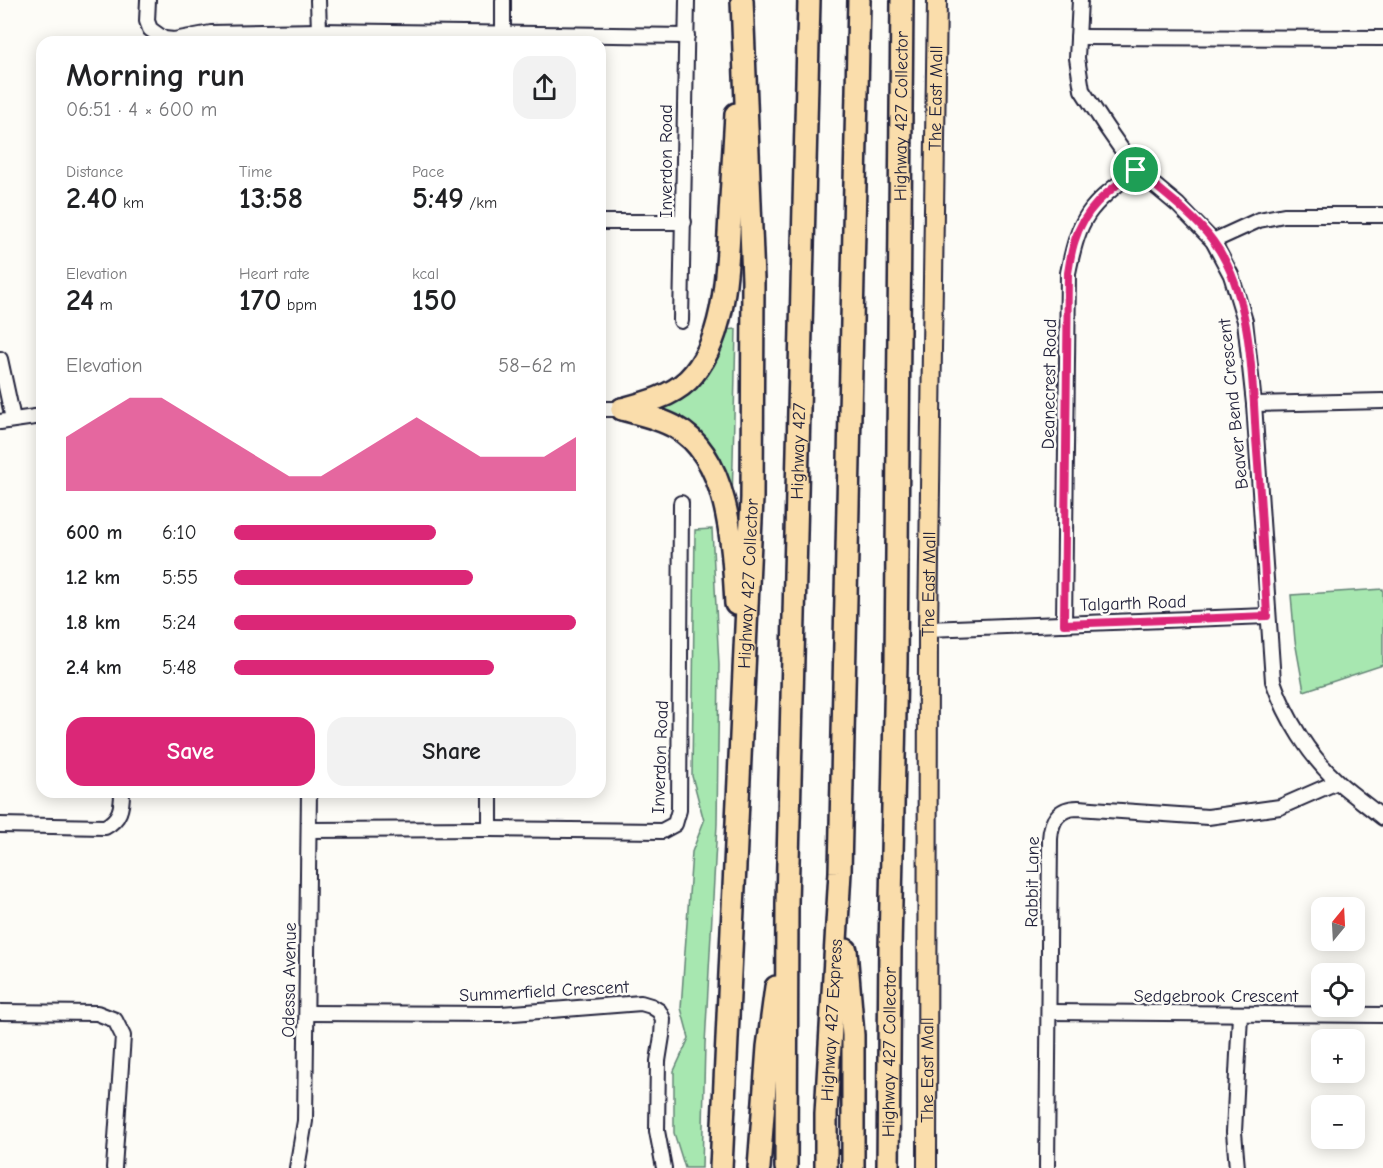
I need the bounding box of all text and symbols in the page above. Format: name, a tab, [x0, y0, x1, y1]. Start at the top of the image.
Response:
street label: Highway 427 Collector	[890, 30, 913, 201]
street label: The East Mall	[925, 45, 947, 151]
text: Morning run	[66, 56, 245, 94]
button: share	[513, 56, 576, 119]
text: 06:51 · 4 × 600 m	[66, 98, 217, 121]
street label: Inverdon Road	[656, 104, 677, 218]
pin	[1110, 144, 1161, 195]
icon: arrive	[1119, 153, 1152, 186]
text: Distance	[66, 163, 123, 181]
text: Time	[239, 163, 272, 181]
text: Pace	[412, 163, 444, 181]
text: 2.40	[66, 181, 118, 216]
text: 13:58	[239, 181, 303, 216]
text: 5:49	[412, 181, 464, 216]
text: km	[118, 194, 144, 212]
text: /km	[464, 194, 497, 212]
text: Elevation	[66, 265, 127, 283]
text: Heart rate	[239, 265, 310, 283]
text: kcal	[412, 265, 439, 283]
text: 24	[66, 283, 94, 318]
text: 170	[239, 283, 281, 318]
text: 150	[412, 283, 457, 318]
text: m	[94, 296, 113, 314]
text: bpm	[281, 296, 317, 314]
street label: Beaver Bend Crescent	[1214, 317, 1253, 490]
street label: Deanecrest Road	[1038, 319, 1061, 449]
text: Elevation	[66, 354, 143, 377]
text: 58–62 m	[498, 354, 576, 377]
street label: Highway 427	[787, 402, 810, 500]
street label: Highway 427 Collector	[734, 497, 763, 669]
text: 600 m	[66, 521, 122, 544]
text: 6:10	[162, 521, 197, 544]
street label: The East Mall	[918, 531, 940, 637]
text: 1.2 km	[66, 566, 120, 589]
text: 5:55	[162, 566, 198, 589]
street label: Talgarth Road	[1079, 591, 1187, 616]
text: 1.8 km	[66, 611, 121, 634]
text: 5:24	[162, 611, 197, 634]
text: 2.4 km	[66, 656, 122, 679]
text: 5:48	[162, 656, 196, 679]
street label: Inverdon Road	[648, 700, 673, 814]
button: Save	[66, 717, 315, 786]
button: Share	[327, 717, 576, 786]
street label: Rabbit Lane	[1021, 836, 1044, 928]
north arrow	[1311, 897, 1365, 951]
map controls	[1311, 897, 1365, 1149]
street label: Odessa Avenue	[278, 922, 301, 1038]
street label: Highway 427 Express	[817, 938, 847, 1102]
button: locate	[1311, 963, 1365, 1017]
street label: Highway 427 Collector	[878, 966, 901, 1137]
street label: Summerfield Crescent	[459, 977, 630, 1006]
street label: Sedgebrook Crescent	[1134, 986, 1299, 1007]
street label: The East Mall	[917, 1017, 938, 1123]
button: +	[1311, 1029, 1365, 1083]
button: −	[1311, 1095, 1365, 1149]

